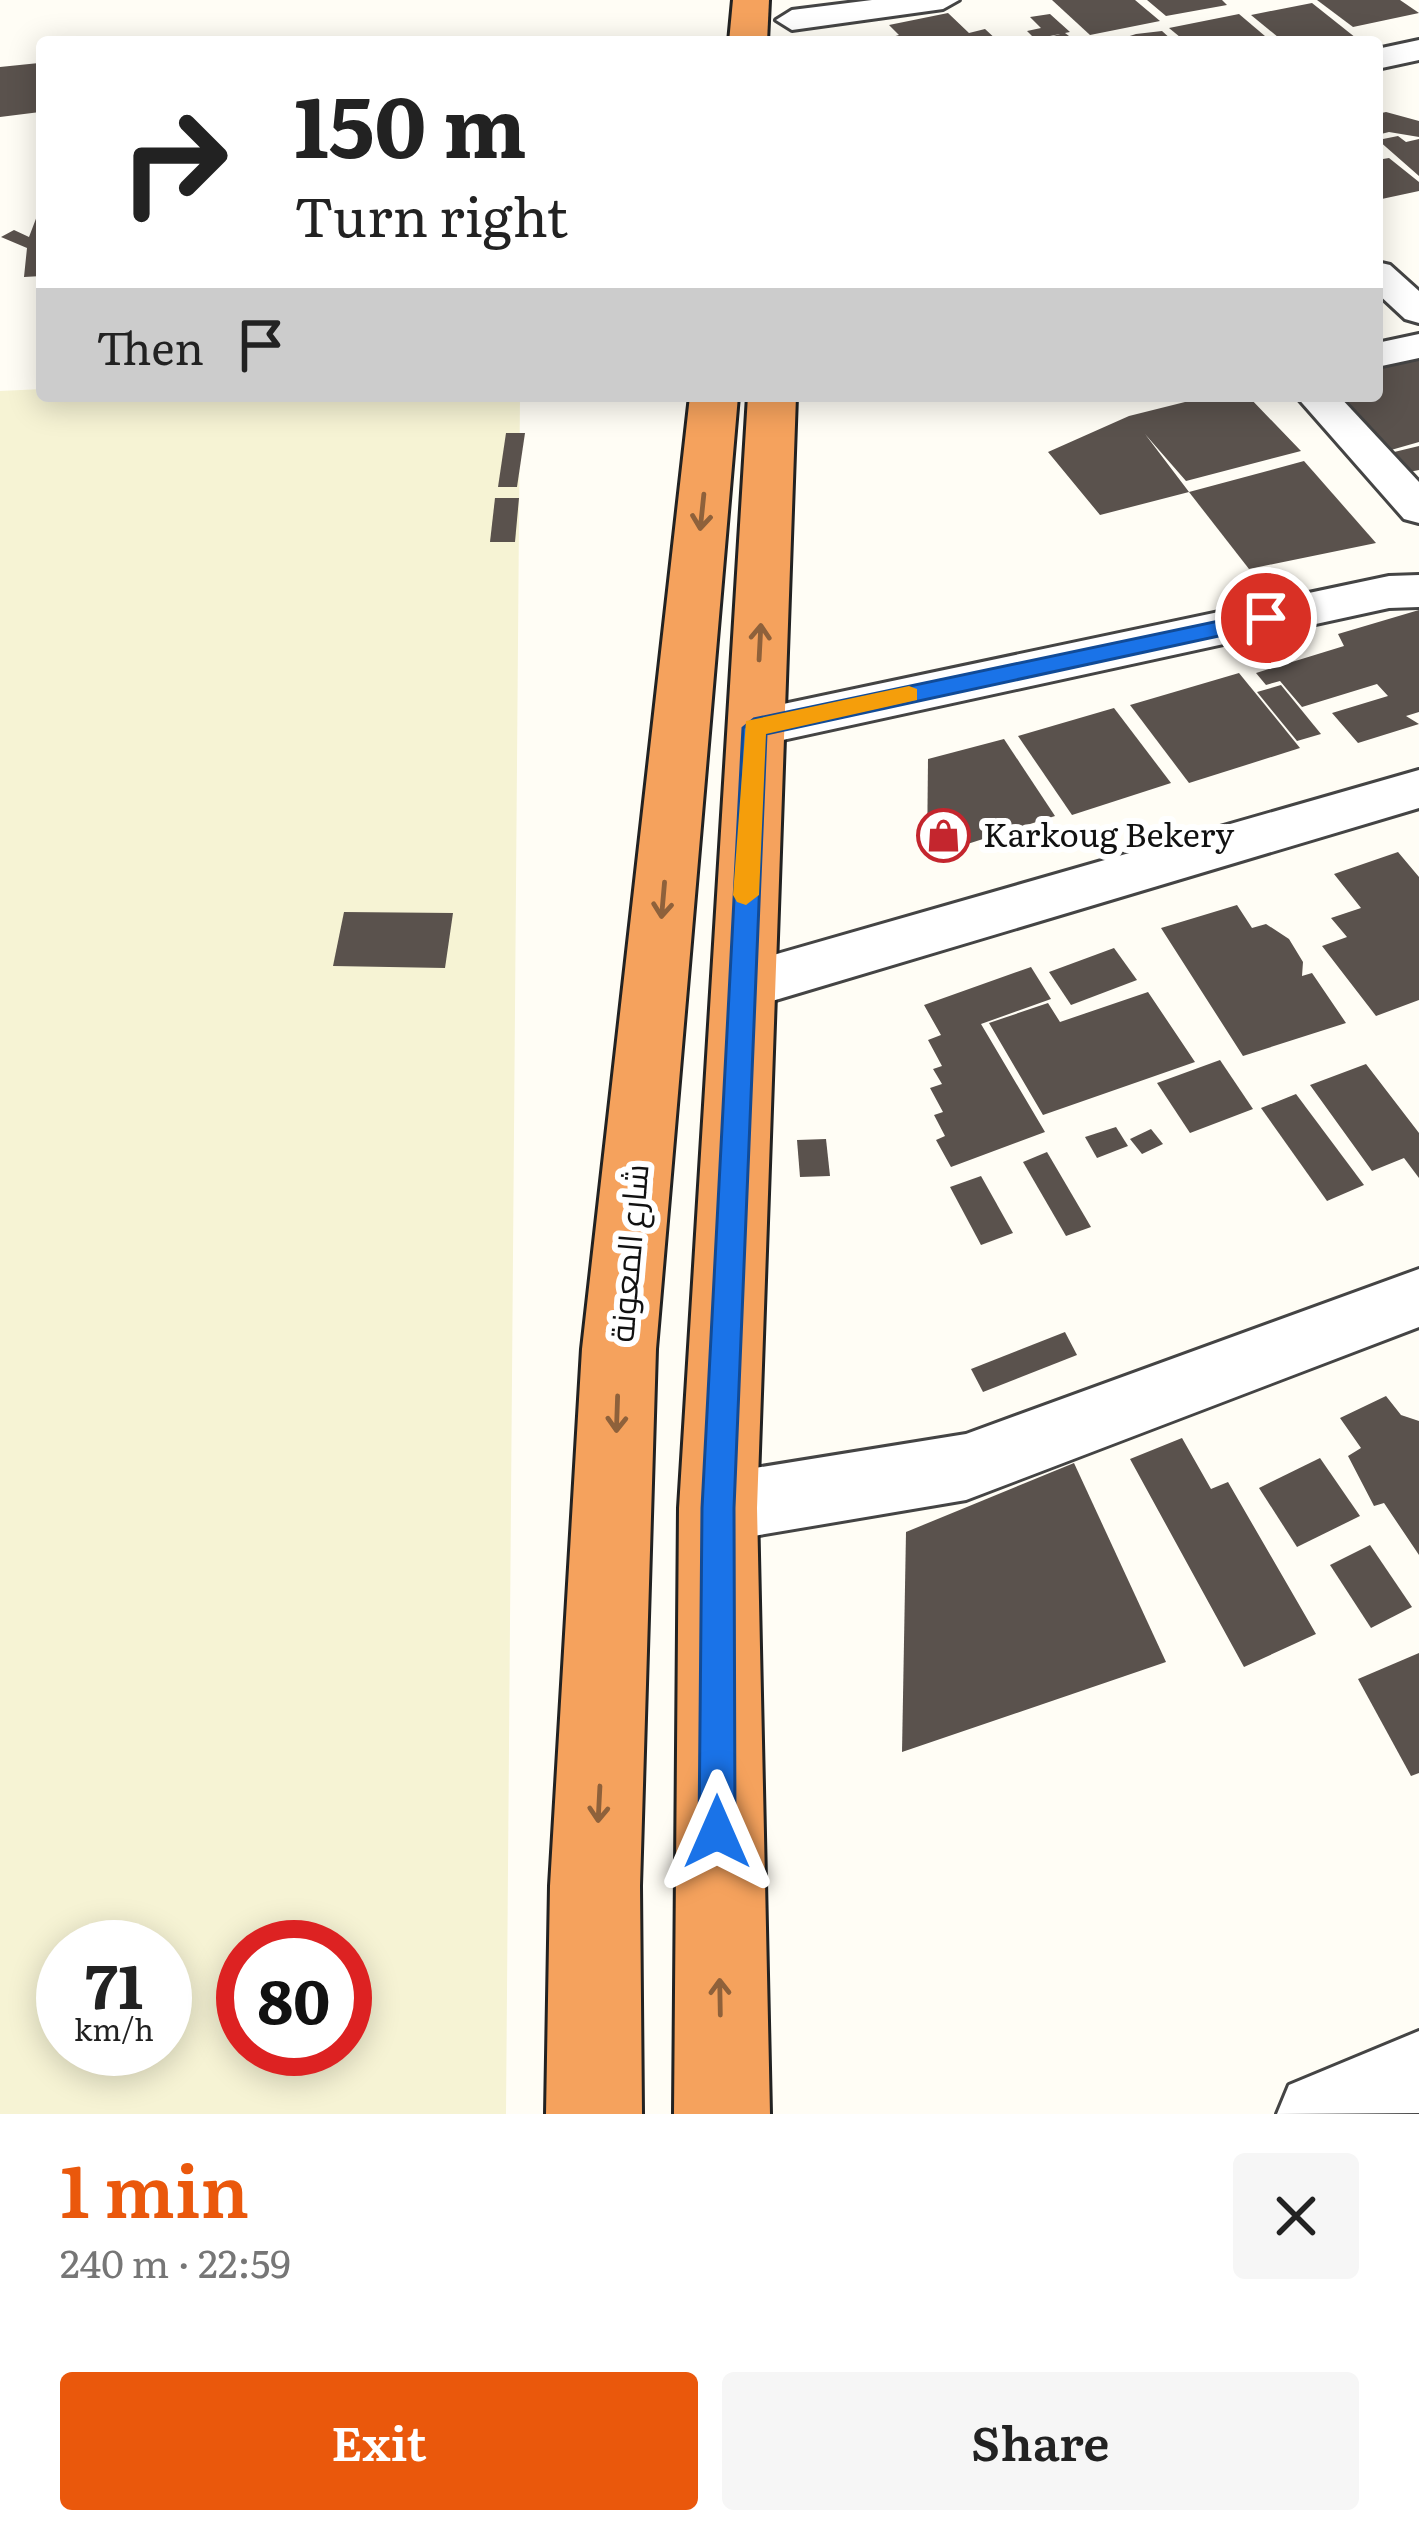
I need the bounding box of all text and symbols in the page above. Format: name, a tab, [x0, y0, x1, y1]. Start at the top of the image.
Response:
text: 150 m	[294, 59, 527, 184]
icon: right	[96, 84, 252, 240]
text: Turn right	[294, 173, 568, 254]
text: Then	[96, 312, 204, 379]
icon: arrive	[228, 312, 294, 378]
one-way arrow	[690, 492, 713, 531]
pin	[1215, 567, 1317, 669]
icon: arrive	[1233, 585, 1299, 651]
one-way arrow	[749, 623, 772, 662]
shop icon: Karkoug Bekery	[916, 807, 972, 863]
place label: Karkoug Bekery	[983, 808, 1234, 857]
one-way arrow	[651, 880, 674, 919]
street label: شارع المعونة	[594, 1162, 660, 1344]
one-way arrow	[605, 1394, 628, 1433]
position arrow	[654, 1769, 780, 1895]
one-way arrow	[587, 1784, 610, 1823]
speed limit sign: 80	[216, 1920, 372, 2076]
text: 71	[85, 1938, 143, 2027]
one-way arrow	[708, 1978, 731, 2017]
text: km/h	[74, 2006, 154, 2050]
text: 1 min	[60, 2133, 249, 2240]
button: close	[1233, 2153, 1359, 2279]
text: 240 m · 22:59	[60, 2232, 291, 2290]
button: Exit	[60, 2372, 698, 2510]
button: Share	[722, 2372, 1359, 2510]

